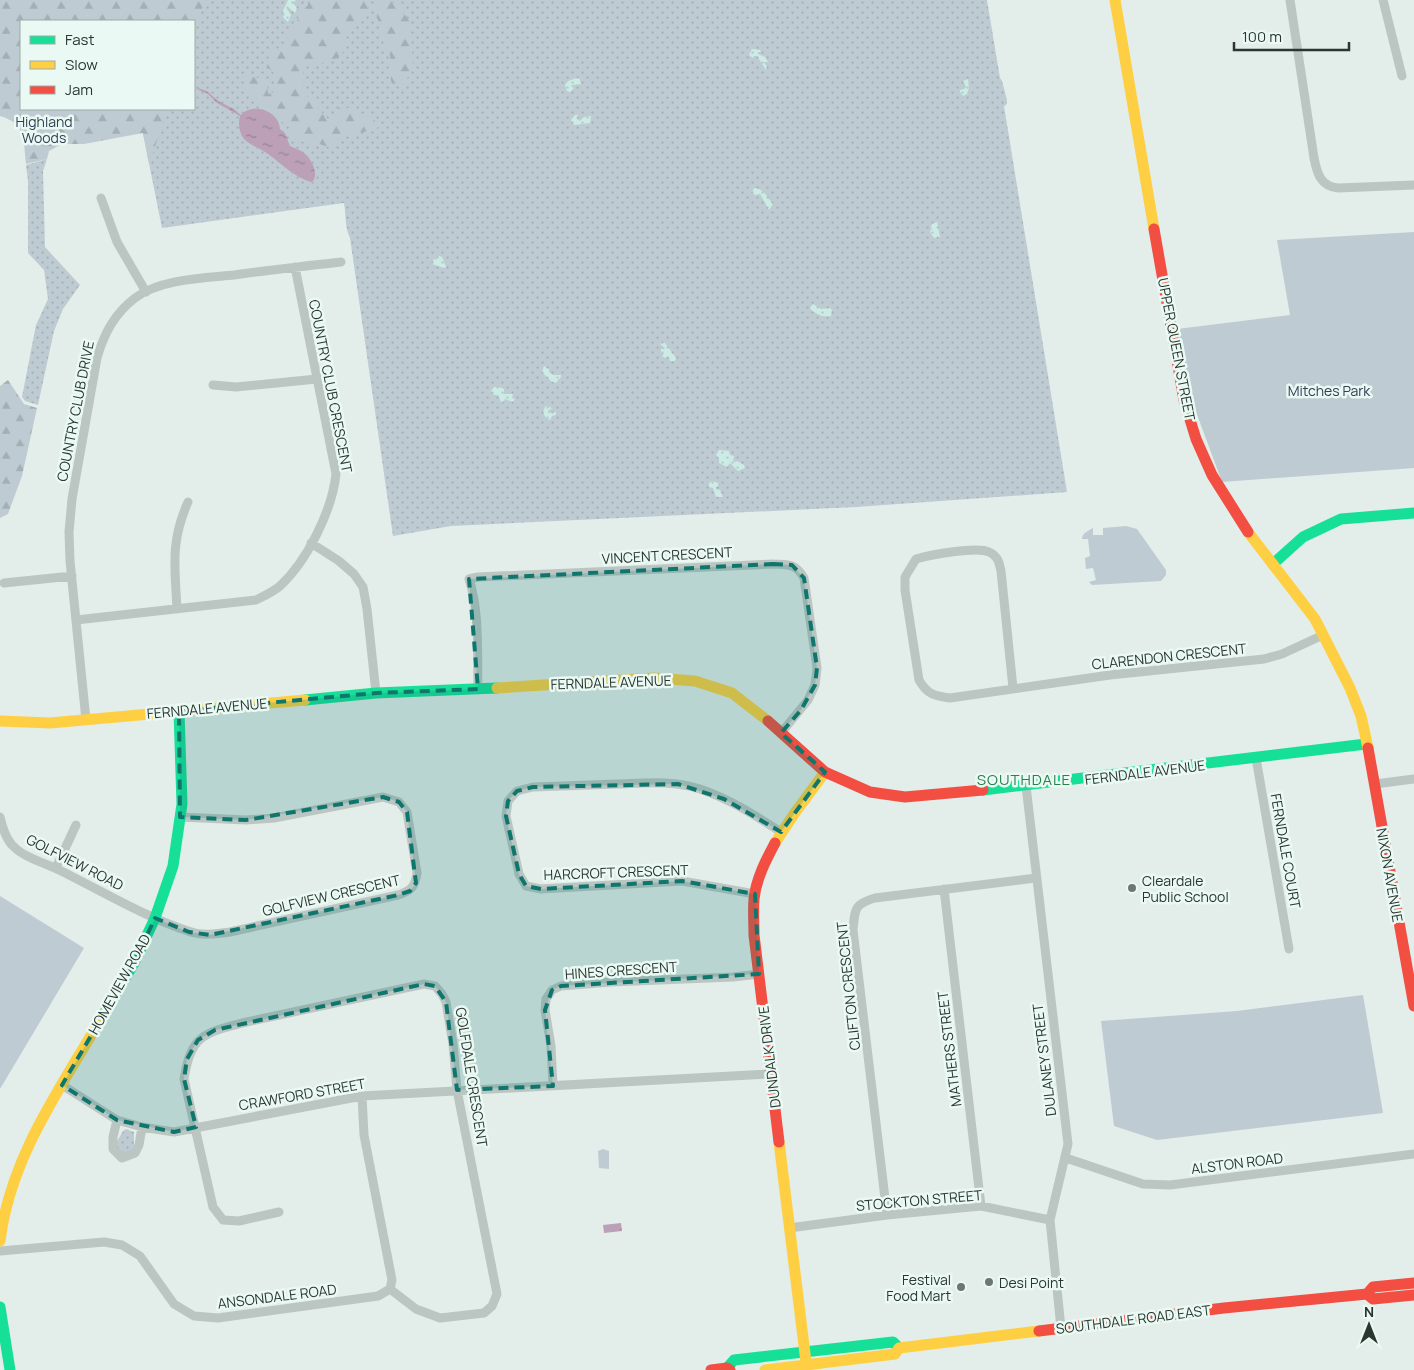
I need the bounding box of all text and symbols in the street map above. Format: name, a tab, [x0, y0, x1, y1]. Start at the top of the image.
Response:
legend	[20, 20, 195, 110]
scale bar	[1234, 20, 1349, 52]
text: 100 m	[1242, 26, 1282, 47]
text: Fast	[65, 29, 94, 50]
text: Slow	[65, 54, 98, 75]
text: Jam	[65, 79, 93, 100]
park label: Highland Woods	[15, 112, 73, 147]
street label: UPPER QUEEN STREET	[1154, 276, 1200, 422]
street label: COUNTRY CLUB CRESCENT	[305, 298, 357, 475]
street label: COUNTRY CLUB DRIVE	[52, 339, 98, 483]
park label: Mitches Park	[1288, 381, 1371, 400]
street label: VINCENT CRESCENT	[601, 542, 733, 568]
street label: CLARENDON CRESCENT	[1091, 638, 1248, 674]
street label: FERNDALE AVENUE	[550, 670, 672, 694]
street label: FERNDALE AVENUE	[146, 693, 268, 723]
street label: FERNDALE AVENUE	[1084, 755, 1206, 789]
district label: SOUTHDALE	[977, 769, 1071, 790]
street label: FERNDALE COURT	[1267, 792, 1306, 911]
street label: NIXON AVENUE	[1372, 827, 1408, 924]
street label: GOLFVIEW ROAD	[23, 829, 127, 895]
street label: HARCROFT CRESCENT	[543, 860, 689, 884]
street label: GOLFVIEW CRESCENT	[260, 870, 402, 920]
place label: Cleardale Public School	[1142, 871, 1229, 906]
marker: Cleardale Public School	[1126, 882, 1138, 894]
street label: CLIFTON CRESCENT	[832, 920, 864, 1051]
street label: HOMEVIEW ROAD	[84, 930, 154, 1038]
street label: HINES CRESCENT	[564, 957, 678, 983]
street label: MATHERS STREET	[932, 990, 966, 1108]
street label: DULANEY STREET	[1028, 1002, 1060, 1117]
street label: DUNDALK DRIVE	[753, 1005, 785, 1109]
street label: GOLFDALE CRESCENT	[452, 1006, 493, 1149]
street label: CRAWFORD STREET	[237, 1073, 367, 1114]
street label: ALSTON ROAD	[1190, 1148, 1284, 1178]
street label: STOCKTON STREET	[855, 1185, 983, 1215]
place label: Festival Food Mart	[886, 1270, 951, 1305]
place label: Desi Point	[999, 1273, 1064, 1292]
marker: Desi Point	[983, 1276, 995, 1288]
street label: ANSONDALE ROAD	[216, 1279, 338, 1313]
marker: Festival Food Mart	[955, 1281, 967, 1293]
street label: SOUTHDALE ROAD EAST	[1055, 1300, 1212, 1338]
north arrow	[1344, 1300, 1394, 1350]
text: N	[1364, 1302, 1374, 1321]

